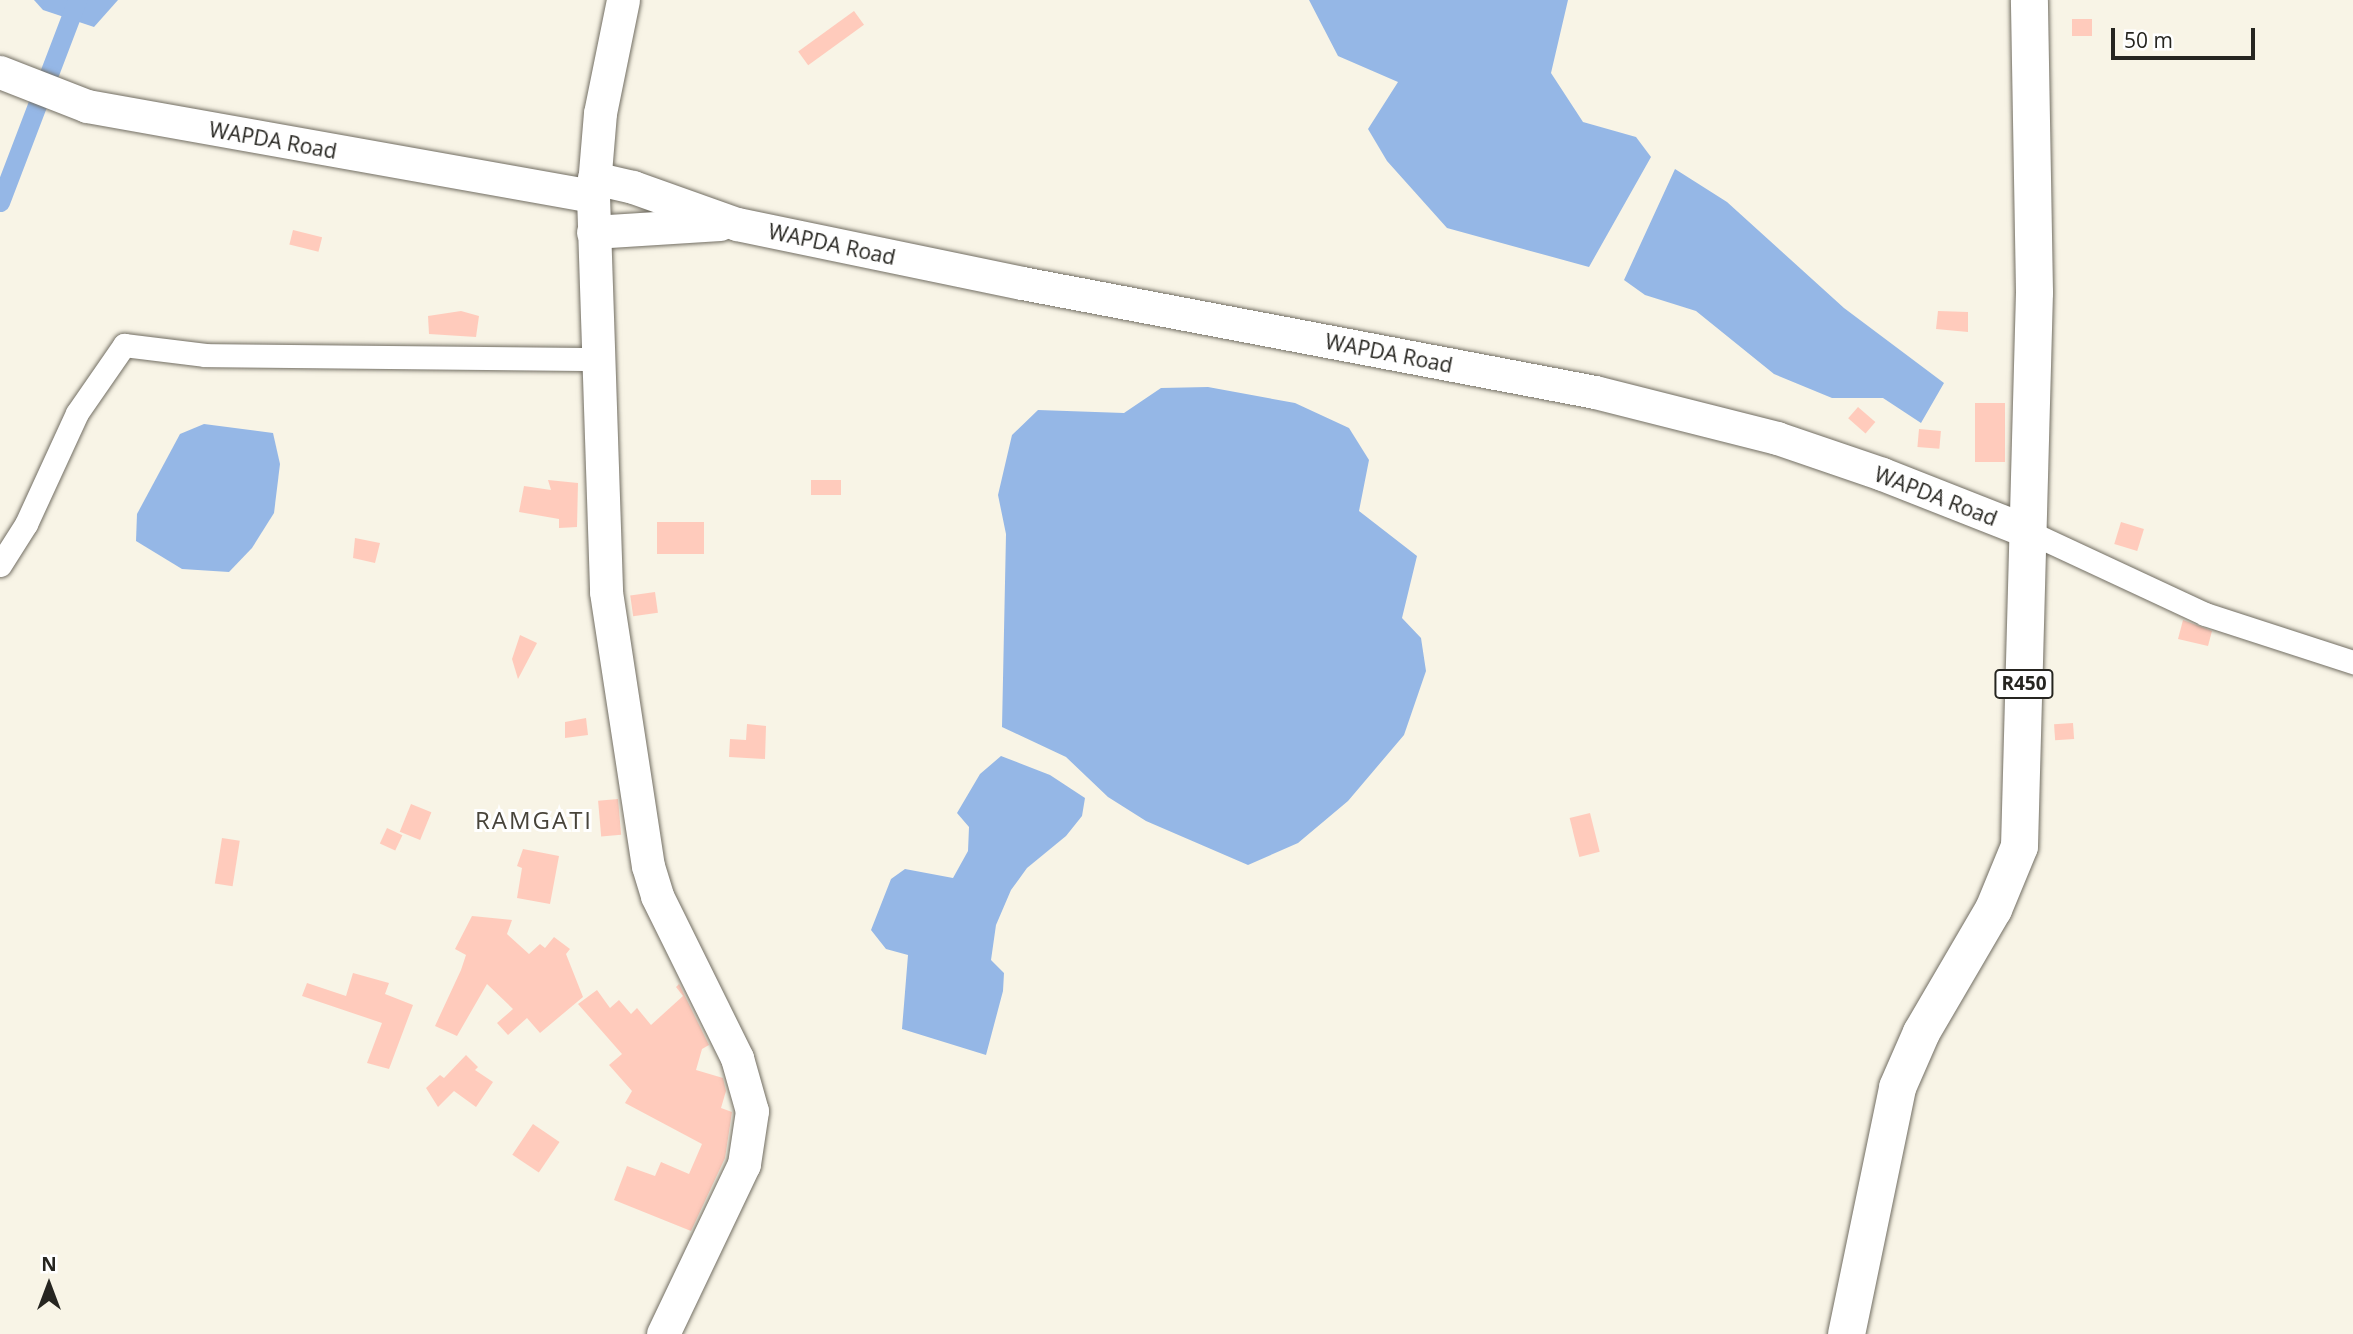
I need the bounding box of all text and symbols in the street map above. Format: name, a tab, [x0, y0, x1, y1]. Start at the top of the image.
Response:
scale bar	[2115, 14, 2258, 58]
text: 50 m	[2124, 26, 2173, 54]
street label: WAPDA Road	[207, 116, 339, 164]
street label: WAPDA Road	[766, 218, 898, 270]
street label: WAPDA Road	[1323, 328, 1455, 378]
street label: WAPDA Road	[1871, 461, 2001, 531]
road number: R450	[1994, 668, 2054, 699]
district label: RAMGATI	[476, 806, 592, 834]
north arrow	[14, 1250, 84, 1320]
text: N	[41, 1251, 57, 1277]

